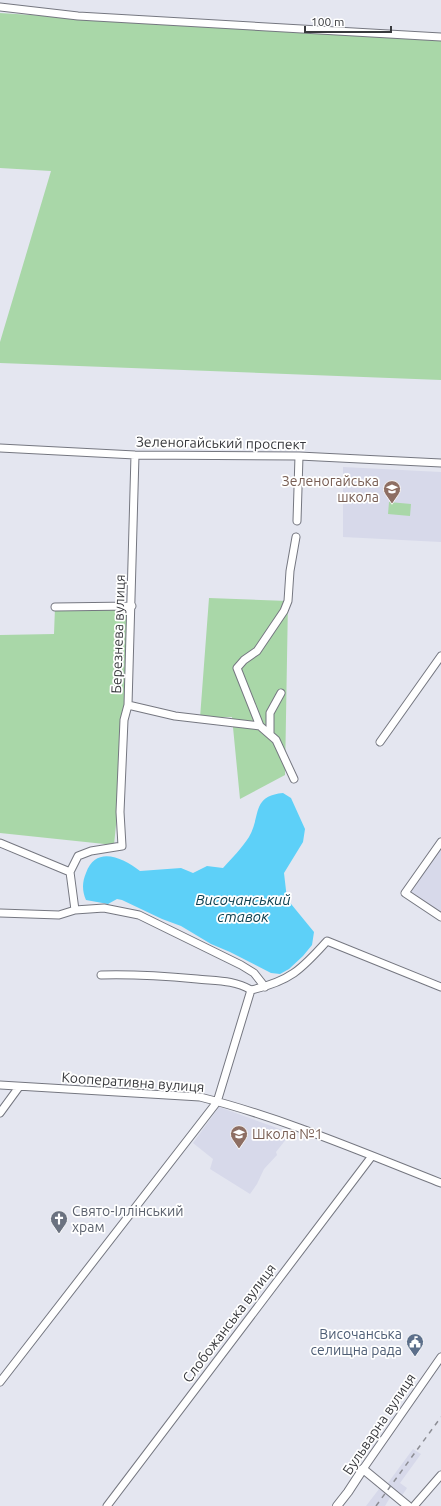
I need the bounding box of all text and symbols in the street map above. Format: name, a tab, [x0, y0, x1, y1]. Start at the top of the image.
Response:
scale bar	[305, 8, 391, 34]
text: 100 m	[311, 15, 344, 28]
street label: Зеленогайський проспект	[136, 434, 306, 452]
place label: Зеленогайська школа	[282, 473, 379, 505]
school or university icon: Зеленогайська школа	[382, 479, 402, 504]
street label: Березнева вулиця	[108, 574, 128, 694]
water label: Височанський ставок	[196, 891, 290, 925]
street label: Кооперативна вулиця	[61, 1069, 205, 1095]
school or university icon: Школа №1	[229, 1124, 249, 1149]
place label: Школа №1	[252, 1126, 323, 1142]
place label: Свято-Іллінський храм	[72, 1203, 184, 1235]
church icon: Свято-Іллінський храм	[49, 1209, 69, 1234]
street label: Слобожанська вулиця	[179, 1260, 279, 1386]
place label: Височанська селищна рада	[310, 1326, 402, 1358]
public building icon: Височанська селищна рада	[405, 1332, 425, 1357]
street label: Бульварна вулиця	[339, 1370, 419, 1478]

